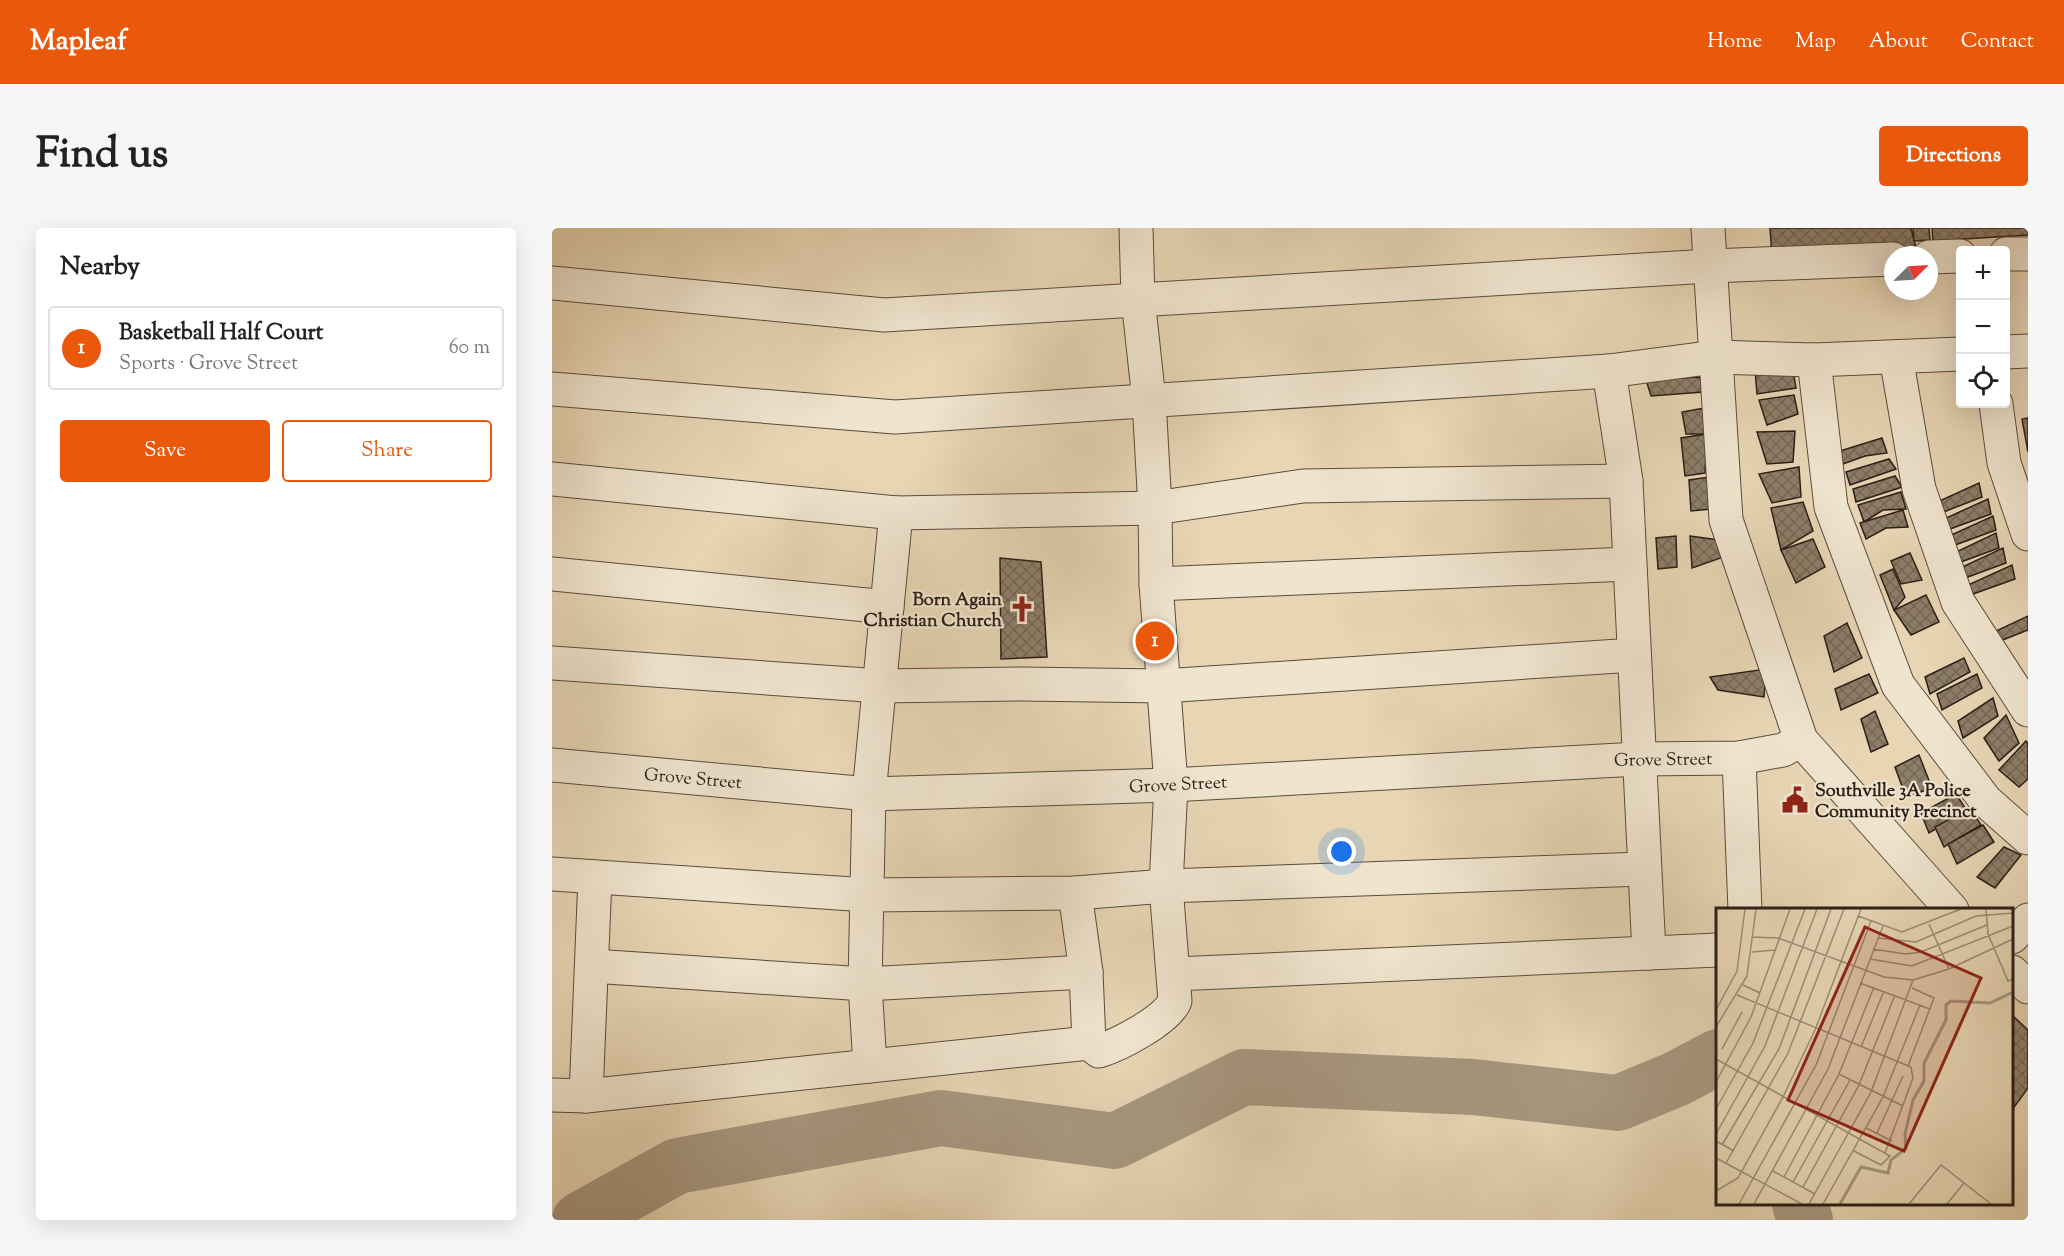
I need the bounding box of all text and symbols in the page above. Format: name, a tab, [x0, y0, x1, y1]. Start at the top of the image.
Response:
text: Mapleaf	[30, 22, 127, 62]
text: Home	[1707, 27, 1762, 57]
text: Map	[1795, 27, 1836, 57]
text: About	[1869, 27, 1928, 57]
text: Contact	[1961, 27, 2034, 57]
text: Find us	[36, 126, 168, 186]
button: Directions	[1879, 126, 2028, 186]
north arrow	[1884, 246, 1938, 300]
map controls	[1956, 246, 2010, 408]
button: +	[1956, 246, 2010, 300]
text: Nearby	[60, 249, 140, 286]
button: −	[1956, 300, 2010, 354]
text: Basketball Half Court	[119, 318, 323, 350]
text: 1	[78, 334, 85, 363]
text: 60 m	[449, 334, 490, 363]
text: Sports · Grove Street	[119, 350, 298, 379]
button: locate	[1956, 354, 2010, 408]
button: Save	[60, 420, 270, 482]
button: Share	[282, 420, 492, 482]
place label: Born Again Christian Church	[863, 588, 1002, 635]
church icon: Born Again Christian Church	[1007, 594, 1037, 624]
pin: 1	[1136, 618, 1174, 664]
street label: Grove Street	[1614, 747, 1712, 775]
street label: Grove Street	[643, 763, 743, 797]
street label: Grove Street	[1128, 770, 1228, 802]
place label: Southville 3A Police Community Precinct	[1815, 779, 1977, 826]
public building icon: Southville 3A Police Community Precinct	[1780, 785, 1810, 815]
your location	[1327, 837, 1356, 866]
inset map	[1716, 908, 2013, 1205]

